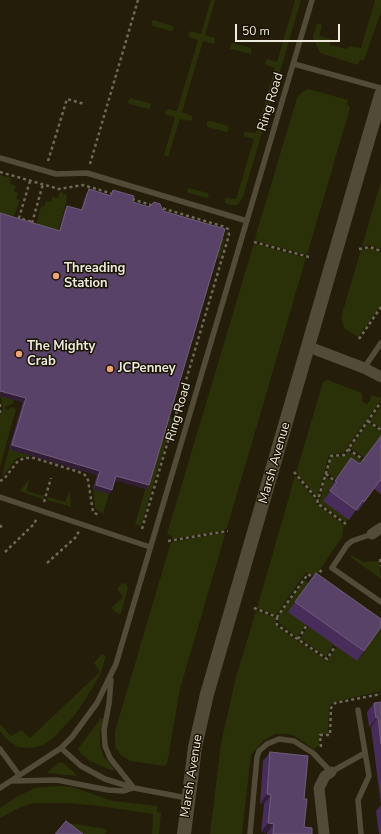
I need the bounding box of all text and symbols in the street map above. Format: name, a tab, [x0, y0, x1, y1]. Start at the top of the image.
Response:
scale bar	[237, 16, 342, 42]
text: 50 m	[242, 23, 270, 39]
street label: Ring Road	[255, 71, 287, 133]
place label: Threading Station	[64, 261, 125, 292]
marker: Threading Station	[51, 271, 61, 281]
place label: The Mighty Crab	[27, 339, 95, 370]
marker: The Mighty Crab	[14, 349, 24, 359]
place label: JCPenney	[118, 361, 176, 377]
marker: JCPenney	[105, 364, 115, 374]
street label: Ring Road	[163, 381, 195, 443]
street label: Marsh Avenue	[256, 421, 294, 505]
street label: Marsh Avenue	[178, 733, 206, 819]

